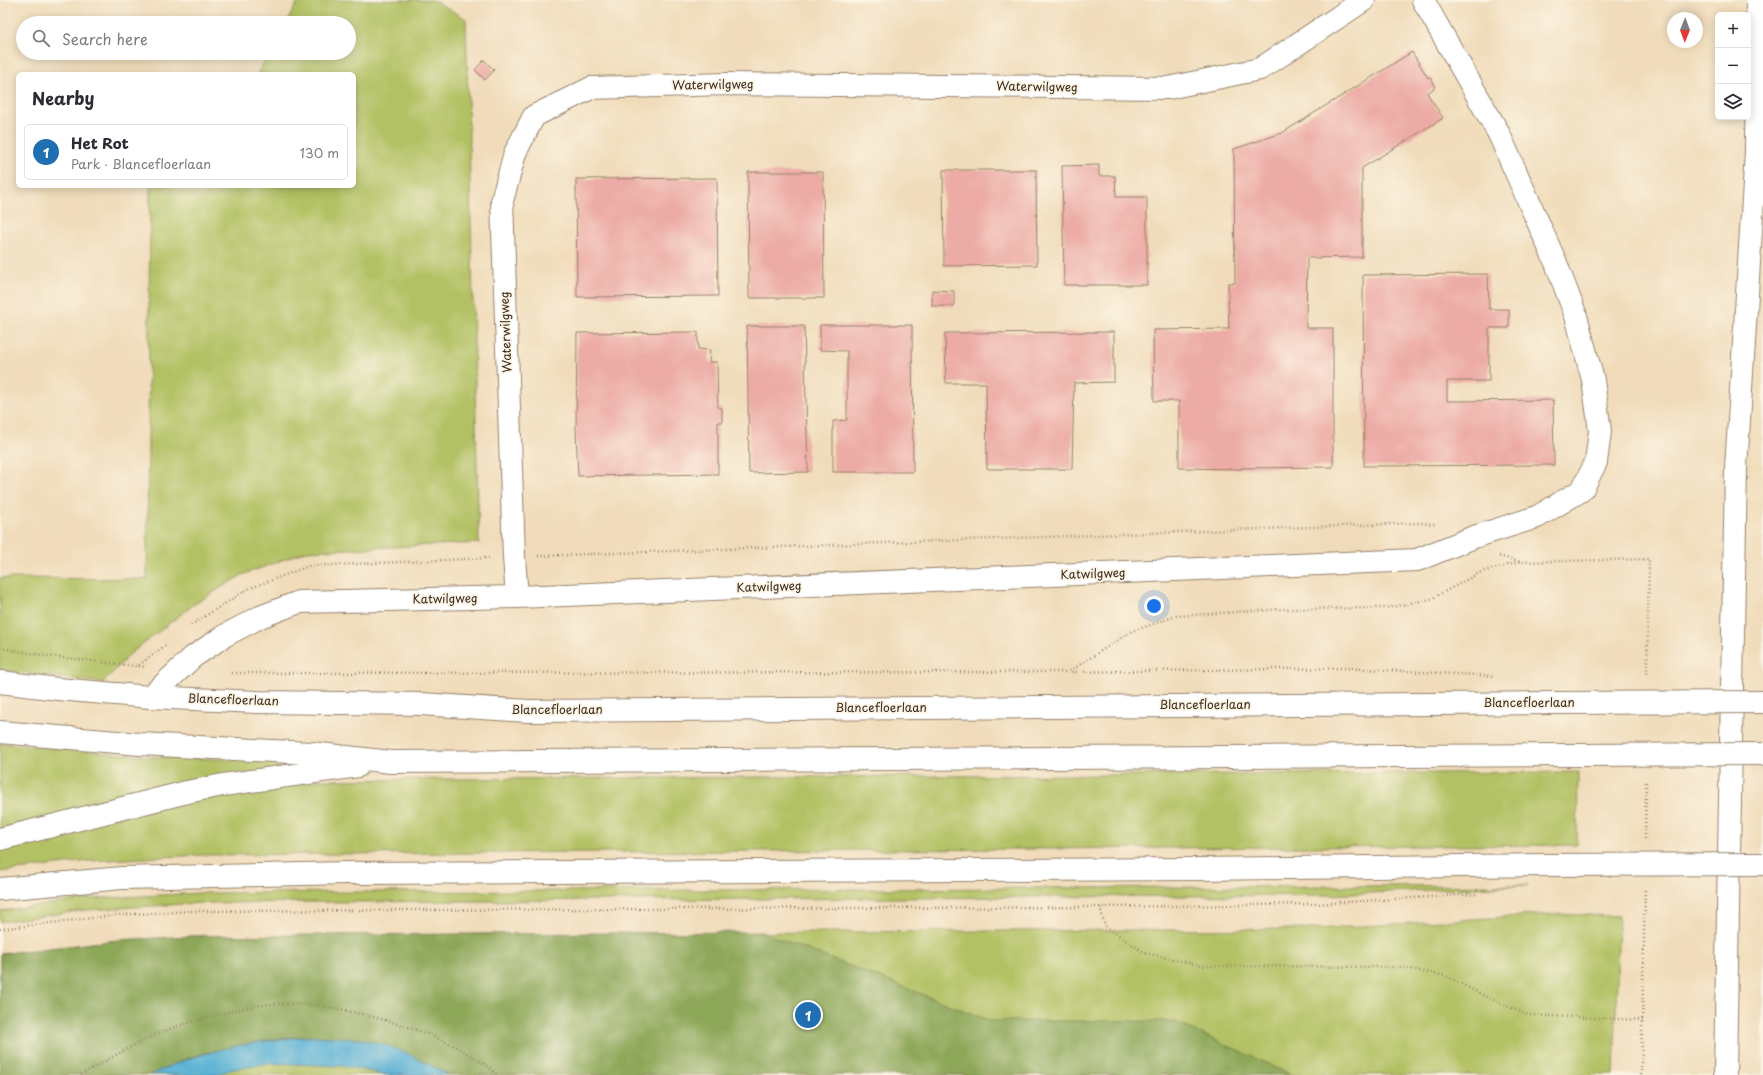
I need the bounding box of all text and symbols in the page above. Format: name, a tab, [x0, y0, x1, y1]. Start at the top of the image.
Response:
north arrow	[1667, 12, 1703, 48]
map controls	[1715, 12, 1751, 120]
button: +	[1715, 12, 1751, 48]
search box	[16, 16, 356, 60]
icon: search	[30, 27, 52, 49]
text: Search here	[62, 27, 148, 50]
button: −	[1715, 48, 1751, 84]
street label: Waterwilgweg	[672, 74, 754, 94]
street label: Waterwilgweg	[996, 76, 1078, 96]
button: layers	[1715, 84, 1751, 120]
text: Nearby	[32, 85, 94, 111]
text: Het Rot	[71, 131, 129, 154]
text: 1	[43, 143, 49, 162]
text: 130 m	[300, 143, 339, 162]
text: Park · Blancefloerlaan	[71, 154, 211, 173]
street label: Waterwilgweg	[495, 291, 515, 373]
street label: Katwilgweg	[1060, 563, 1126, 583]
street label: Katwilgweg	[736, 576, 802, 596]
street label: Katwilgweg	[412, 588, 478, 608]
your location	[1144, 596, 1164, 616]
street label: Blancefloerlaan	[187, 688, 279, 710]
street label: Blancefloerlaan	[1483, 693, 1575, 711]
street label: Blancefloerlaan	[1159, 695, 1251, 713]
street label: Blancefloerlaan	[835, 698, 927, 716]
street label: Blancefloerlaan	[511, 700, 603, 718]
pin: 1	[795, 1000, 821, 1030]

